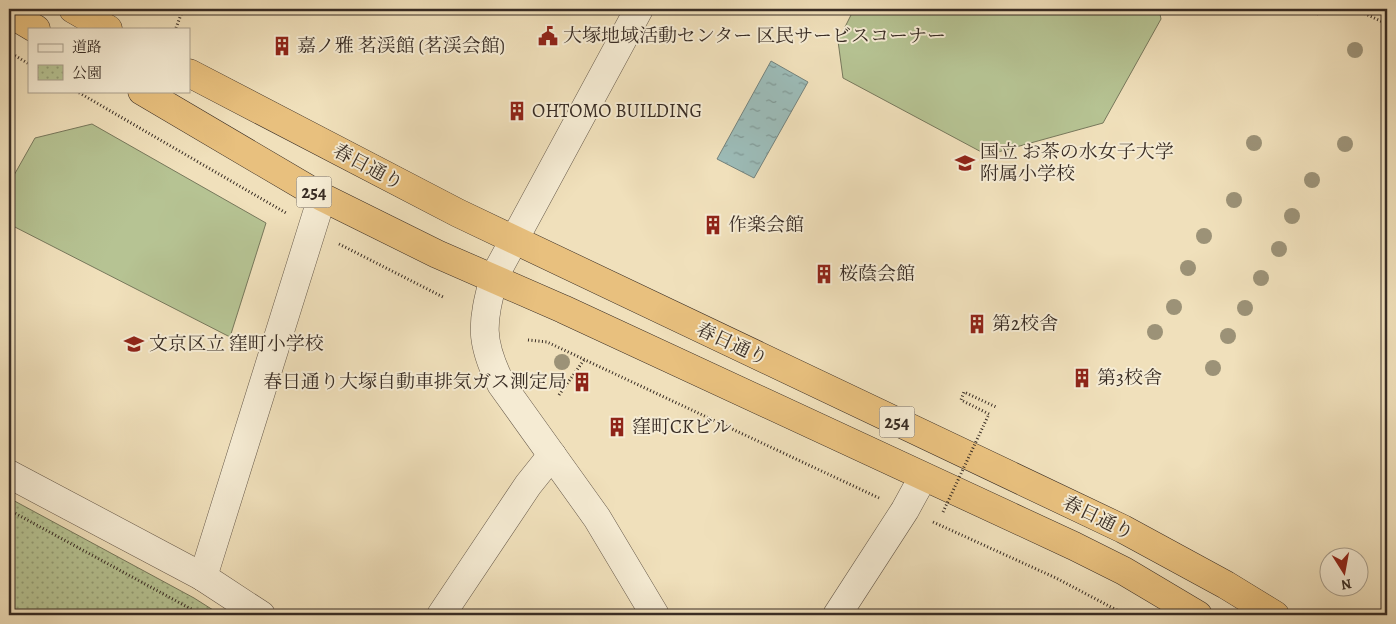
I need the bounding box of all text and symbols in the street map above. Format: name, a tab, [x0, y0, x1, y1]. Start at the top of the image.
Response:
place label: 大塚地域活動センター 区民サービスコーナー	[563, 23, 946, 49]
public building icon: 大塚地域活動センター 区民サービスコーナー	[537, 25, 559, 47]
legend	[28, 28, 190, 92]
place label: 嘉ノ雅 茗渓館 (茗渓会館)	[297, 33, 505, 59]
building icon: 嘉ノ雅 茗渓館 (茗渓会館)	[271, 35, 293, 57]
text: 道路	[72, 37, 102, 57]
text: 公園	[72, 63, 102, 83]
place label: OHTOMO BUILDING	[532, 98, 702, 124]
building icon: OHTOMO BUILDING	[506, 100, 528, 122]
street label: 春日通り	[328, 138, 408, 196]
place label: 国立 お茶の水女子大学 附属小学校	[980, 139, 1174, 187]
school or university icon: 国立 お茶の水女子大学 附属小学校	[954, 152, 976, 174]
road number: 254	[296, 176, 332, 208]
place label: 作楽会館	[728, 212, 804, 238]
building icon: 作楽会館	[702, 214, 724, 236]
place label: 桜蔭会館	[839, 261, 915, 287]
building icon: 桜蔭会館	[813, 263, 835, 285]
place label: 第2校舎	[992, 311, 1058, 337]
building icon: 第2校舎	[966, 313, 988, 335]
street label: 春日通り	[692, 316, 772, 372]
place label: 文京区立 窪町小学校	[149, 331, 324, 357]
school or university icon: 文京区立 窪町小学校	[123, 333, 145, 355]
place label: 第3校舎	[1097, 365, 1162, 391]
building icon: 第3校舎	[1071, 367, 1093, 389]
place label: 春日通り大塚自動車排気ガス測定局	[263, 369, 567, 395]
building icon: 春日通り大塚自動車排気ガス測定局	[571, 371, 593, 393]
road number: 254	[880, 407, 914, 438]
place label: 窪町CKビル	[632, 414, 732, 440]
building icon: 窪町CKビル	[606, 416, 628, 438]
street label: 春日通り	[1058, 490, 1138, 546]
north arrow	[1318, 546, 1368, 596]
text: N	[1340, 574, 1353, 595]

